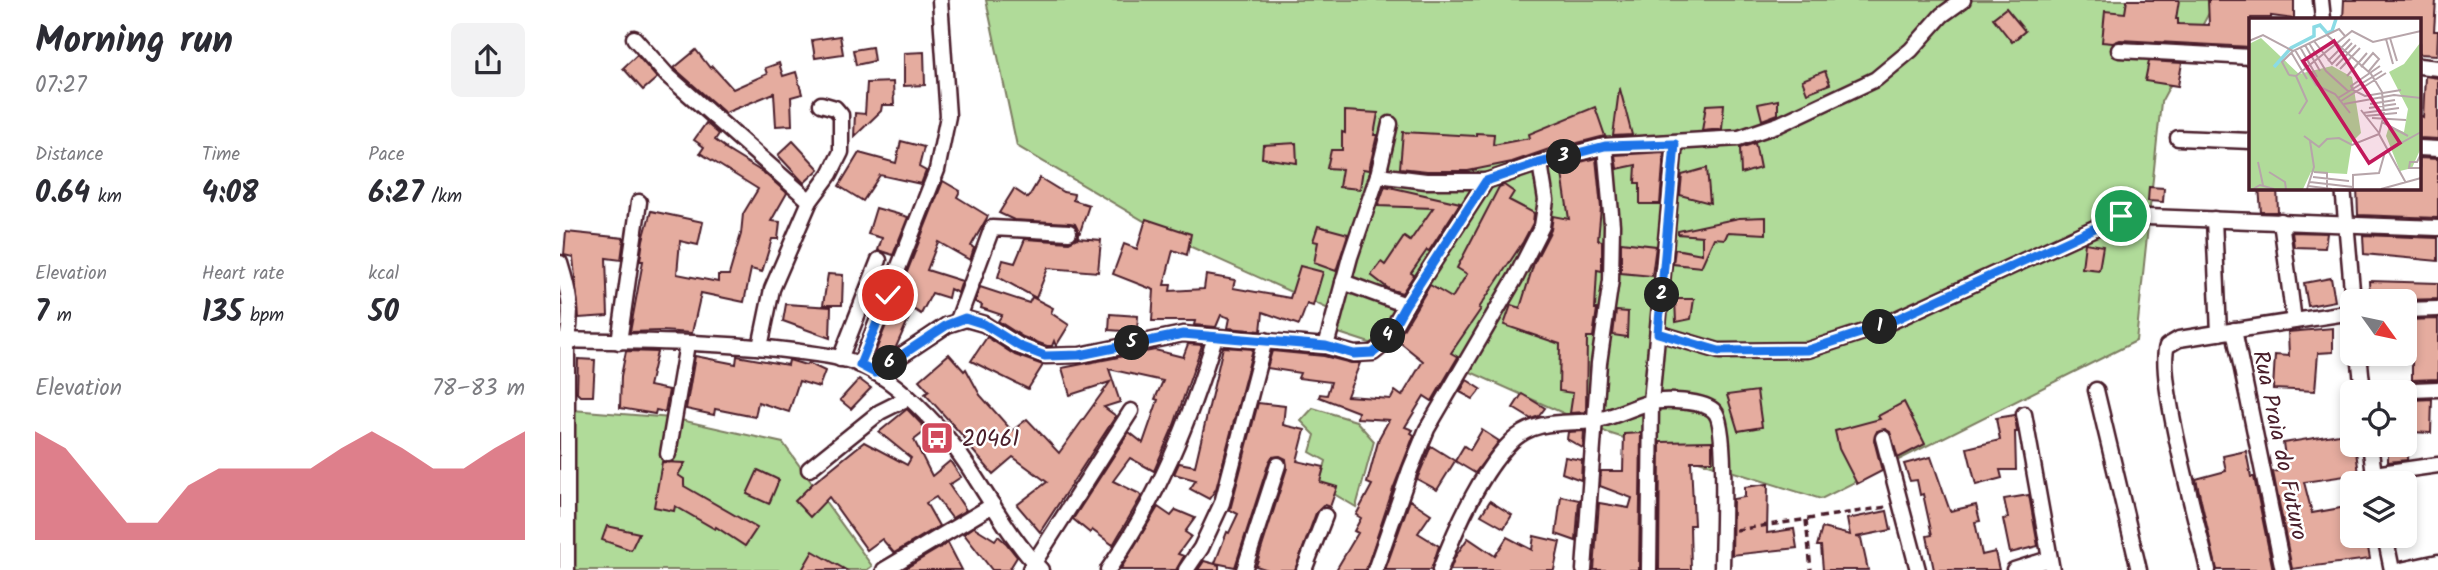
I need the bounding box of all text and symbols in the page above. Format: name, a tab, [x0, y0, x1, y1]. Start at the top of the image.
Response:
text: Morning run	[35, 12, 233, 72]
inset map	[2249, 18, 2420, 189]
button: share	[451, 23, 525, 97]
text: 07:27	[35, 68, 87, 104]
text: Distance	[35, 140, 103, 170]
text: Time	[202, 140, 240, 170]
text: Pace	[368, 140, 405, 170]
pin: 3	[1546, 140, 1581, 174]
text: 3	[1558, 141, 1569, 171]
text: 0.64	[35, 170, 90, 218]
text: 4:08	[202, 170, 258, 218]
text: 6:27	[368, 170, 424, 218]
text: km	[90, 182, 122, 212]
text: /km	[424, 182, 462, 212]
pin	[2091, 186, 2151, 246]
icon: arrive	[2102, 197, 2140, 235]
text: Elevation	[35, 259, 107, 289]
text: Heart rate	[202, 259, 284, 289]
text: kcal	[368, 259, 399, 289]
pin	[858, 265, 918, 325]
icon: check	[869, 276, 907, 314]
pin: 2	[1644, 278, 1680, 312]
text: 2	[1656, 279, 1667, 309]
text: 7	[35, 289, 49, 337]
text: 135	[202, 289, 242, 337]
text: 50	[368, 289, 399, 337]
north arrow	[2340, 289, 2417, 366]
map controls	[2340, 289, 2417, 548]
text: m	[49, 301, 72, 331]
text: bpm	[242, 301, 284, 331]
pin: 1	[1862, 310, 1898, 344]
text: 1	[1877, 311, 1882, 341]
pin: 4	[1370, 318, 1406, 354]
text: 4	[1382, 320, 1393, 350]
pin: 5	[1114, 326, 1150, 360]
text: 5	[1127, 327, 1136, 357]
pin: 6	[872, 346, 908, 380]
text: 6	[884, 347, 895, 377]
street label: Rua Praia do Futuro	[2241, 347, 2317, 544]
text: Elevation	[35, 371, 122, 407]
text: 78–83 m	[432, 371, 525, 407]
button: locate	[2340, 380, 2417, 457]
bus stop icon: 20461	[918, 419, 956, 457]
place label: 20461	[962, 422, 1020, 458]
button: layers	[2340, 471, 2417, 548]

